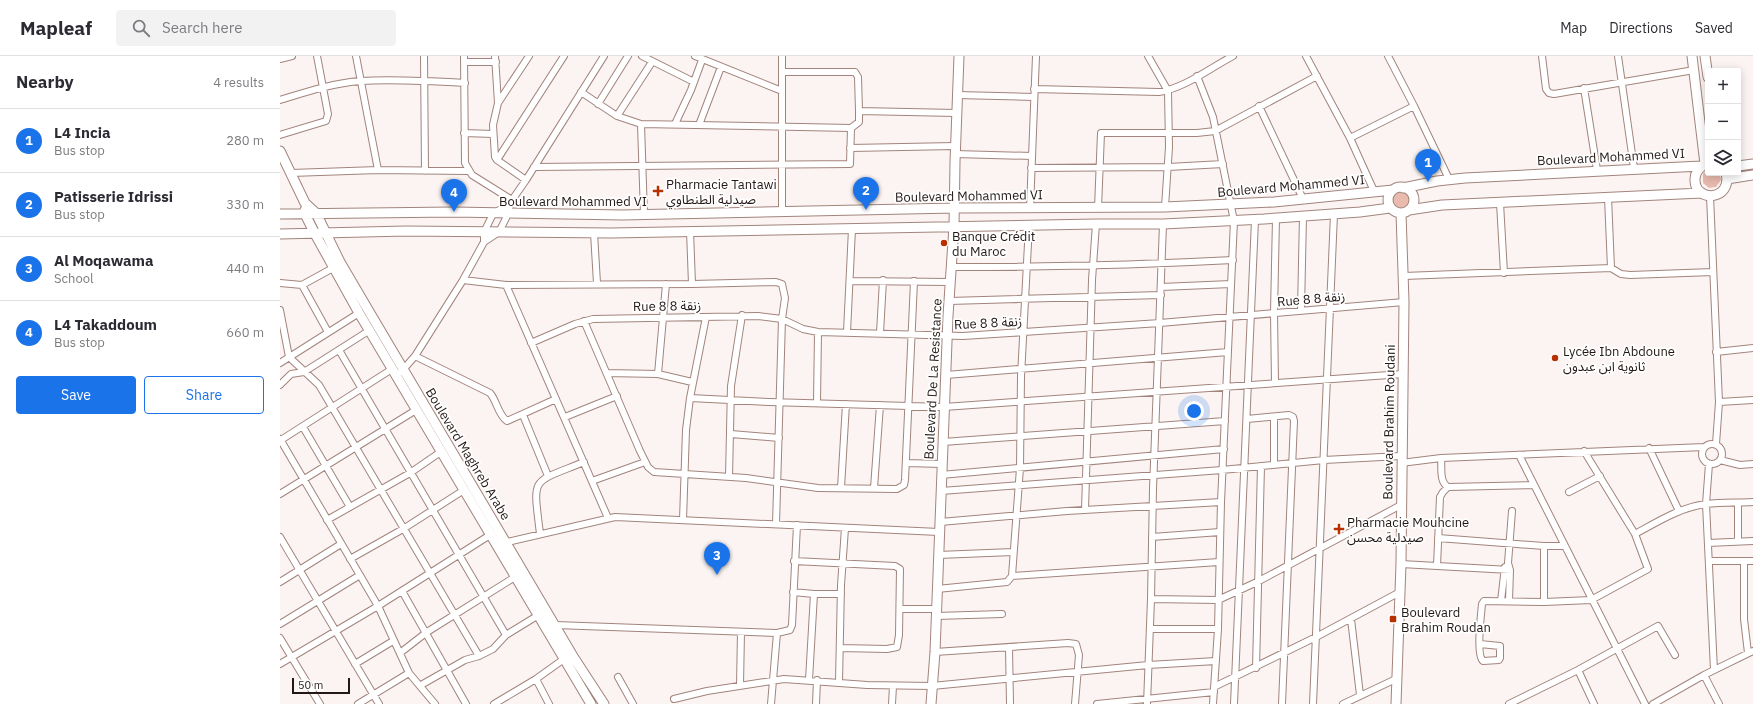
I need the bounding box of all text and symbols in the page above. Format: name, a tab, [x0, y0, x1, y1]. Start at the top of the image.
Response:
search box	[116, 10, 396, 46]
text: Mapleaf	[20, 16, 92, 40]
icon: search	[130, 17, 152, 39]
text: Search here	[162, 18, 242, 37]
text: Map	[1560, 19, 1587, 37]
text: Directions	[1609, 19, 1673, 37]
text: Saved	[1695, 19, 1733, 37]
map controls	[1705, 68, 1741, 176]
button: +	[1705, 68, 1741, 104]
text: Nearby	[16, 71, 74, 93]
text: 4 results	[213, 74, 264, 91]
button: −	[1705, 104, 1741, 140]
text: L4 Incia	[54, 123, 111, 142]
text: 1	[25, 132, 33, 149]
text: 280 m	[226, 132, 264, 149]
button: layers	[1705, 140, 1741, 176]
text: Bus stop	[54, 142, 105, 159]
street label: Boulevard Mohammed VI	[1537, 145, 1685, 169]
pin: 1	[1415, 149, 1441, 182]
street label: Boulevard Mohammed VI	[1217, 171, 1365, 201]
place label: Pharmacie Tantawi صيدلية الطنطاوي	[666, 176, 777, 210]
pin: 2	[853, 177, 879, 210]
pin: 4	[441, 179, 467, 212]
marker: Pharmacie Tantawi صيدلية الطنطاوي	[653, 186, 663, 196]
street label: Boulevard Mohammed VI	[895, 186, 1043, 206]
text: Patisserie Idrissi	[54, 187, 173, 206]
street label: Boulevard Mohammed VI	[499, 193, 647, 210]
text: 2	[25, 196, 33, 213]
text: 330 m	[226, 196, 264, 213]
text: Bus stop	[54, 206, 105, 223]
place label: Banque Crédit du Maroc	[952, 228, 1035, 260]
marker: Banque Crédit du Maroc	[939, 238, 949, 248]
text: Al Moqawama	[54, 251, 154, 270]
text: 3	[25, 260, 33, 277]
text: 440 m	[226, 260, 264, 277]
text: School	[54, 270, 94, 287]
street label: Rue 8 8 زنقة	[1276, 288, 1346, 310]
street label: Rue 8 8 زنقة	[633, 297, 701, 315]
street label: Boulevard De La Resistance	[920, 298, 946, 460]
street label: Rue 8 8 زنقة	[953, 313, 1023, 333]
text: L4 Takaddoum	[54, 315, 157, 334]
text: 4	[25, 324, 33, 341]
text: 660 m	[226, 324, 264, 341]
text: Bus stop	[54, 334, 105, 351]
place label: Lycée Ibn Abdoune ثانوية ابن عبدون	[1563, 343, 1675, 375]
street label: Boulevard Brahim Roudani	[1379, 344, 1399, 500]
marker: Lycée Ibn Abdoune ثانوية ابن عبدون	[1550, 353, 1560, 363]
button: Save	[16, 376, 136, 414]
button: Share	[144, 376, 264, 414]
street label: Boulevard Maghreb Arabe	[422, 385, 514, 523]
your location	[1184, 401, 1204, 421]
place label: Pharmacie Mouhcine صيدلية محسن	[1347, 514, 1469, 546]
marker: Pharmacie Mouhcine صيدلية محسن	[1334, 524, 1344, 534]
pin: 3	[704, 542, 730, 575]
place label: Boulevard Brahim Roudan	[1401, 604, 1491, 636]
marker: Boulevard Brahim Roudan	[1388, 614, 1398, 624]
scale bar	[292, 676, 350, 695]
text: 50 m	[298, 678, 323, 692]

